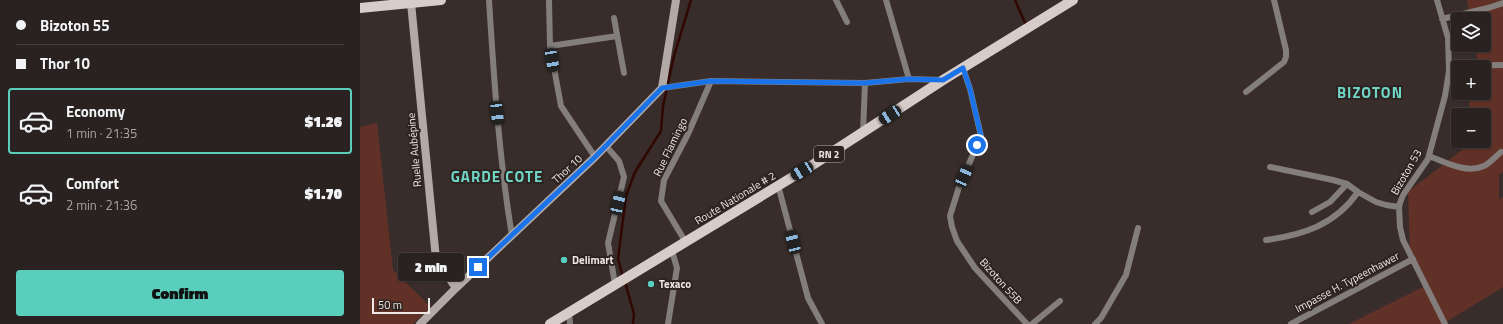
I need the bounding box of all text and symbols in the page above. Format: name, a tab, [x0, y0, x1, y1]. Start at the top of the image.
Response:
map controls	[1451, 12, 1491, 148]
button: layers	[1451, 12, 1491, 52]
text: Bizoton 55	[40, 14, 110, 37]
car	[544, 47, 560, 73]
text: Thor 10	[40, 52, 90, 75]
button: +	[1451, 60, 1491, 100]
district label: BIZOTON	[1337, 81, 1403, 104]
text: Economy	[66, 100, 125, 123]
car	[490, 100, 504, 126]
icon: car	[18, 103, 54, 139]
car	[877, 103, 903, 127]
button: −	[1451, 108, 1491, 148]
text: $1.26	[305, 110, 342, 133]
street label: Ruelle Aubépine	[403, 112, 425, 188]
street label: Rue Flamingo	[649, 115, 691, 179]
text: 1 min · 21:35	[66, 123, 137, 143]
route start	[968, 136, 986, 154]
road number: RN 2	[814, 146, 844, 162]
street label: Bizoton 53	[1387, 146, 1425, 198]
street label: Thor 10	[548, 151, 586, 187]
car	[789, 160, 815, 182]
car	[954, 163, 974, 189]
district label: GARDE COTE	[451, 165, 543, 188]
street label: Route Nationale # 2	[692, 167, 778, 229]
text: Comfort	[66, 172, 119, 195]
icon: car	[18, 175, 54, 211]
text: $1.70	[305, 182, 342, 205]
car	[609, 190, 627, 216]
text: 2 min · 21:36	[66, 195, 137, 215]
car	[784, 229, 802, 255]
street label: Impasse H. Typeenhawer	[1292, 248, 1402, 316]
place label: Delimart	[572, 252, 613, 268]
callout: 2 min	[398, 253, 464, 281]
street label: Bizoton 55B	[976, 254, 1026, 308]
marker: Delimart	[559, 255, 569, 265]
text: 2 min	[415, 257, 447, 277]
route end	[469, 258, 487, 276]
button: Confirm	[16, 270, 344, 316]
place label: Texaco	[659, 276, 691, 292]
marker: Texaco	[646, 279, 656, 289]
scale bar	[372, 296, 430, 315]
text: 50 m	[378, 297, 402, 313]

